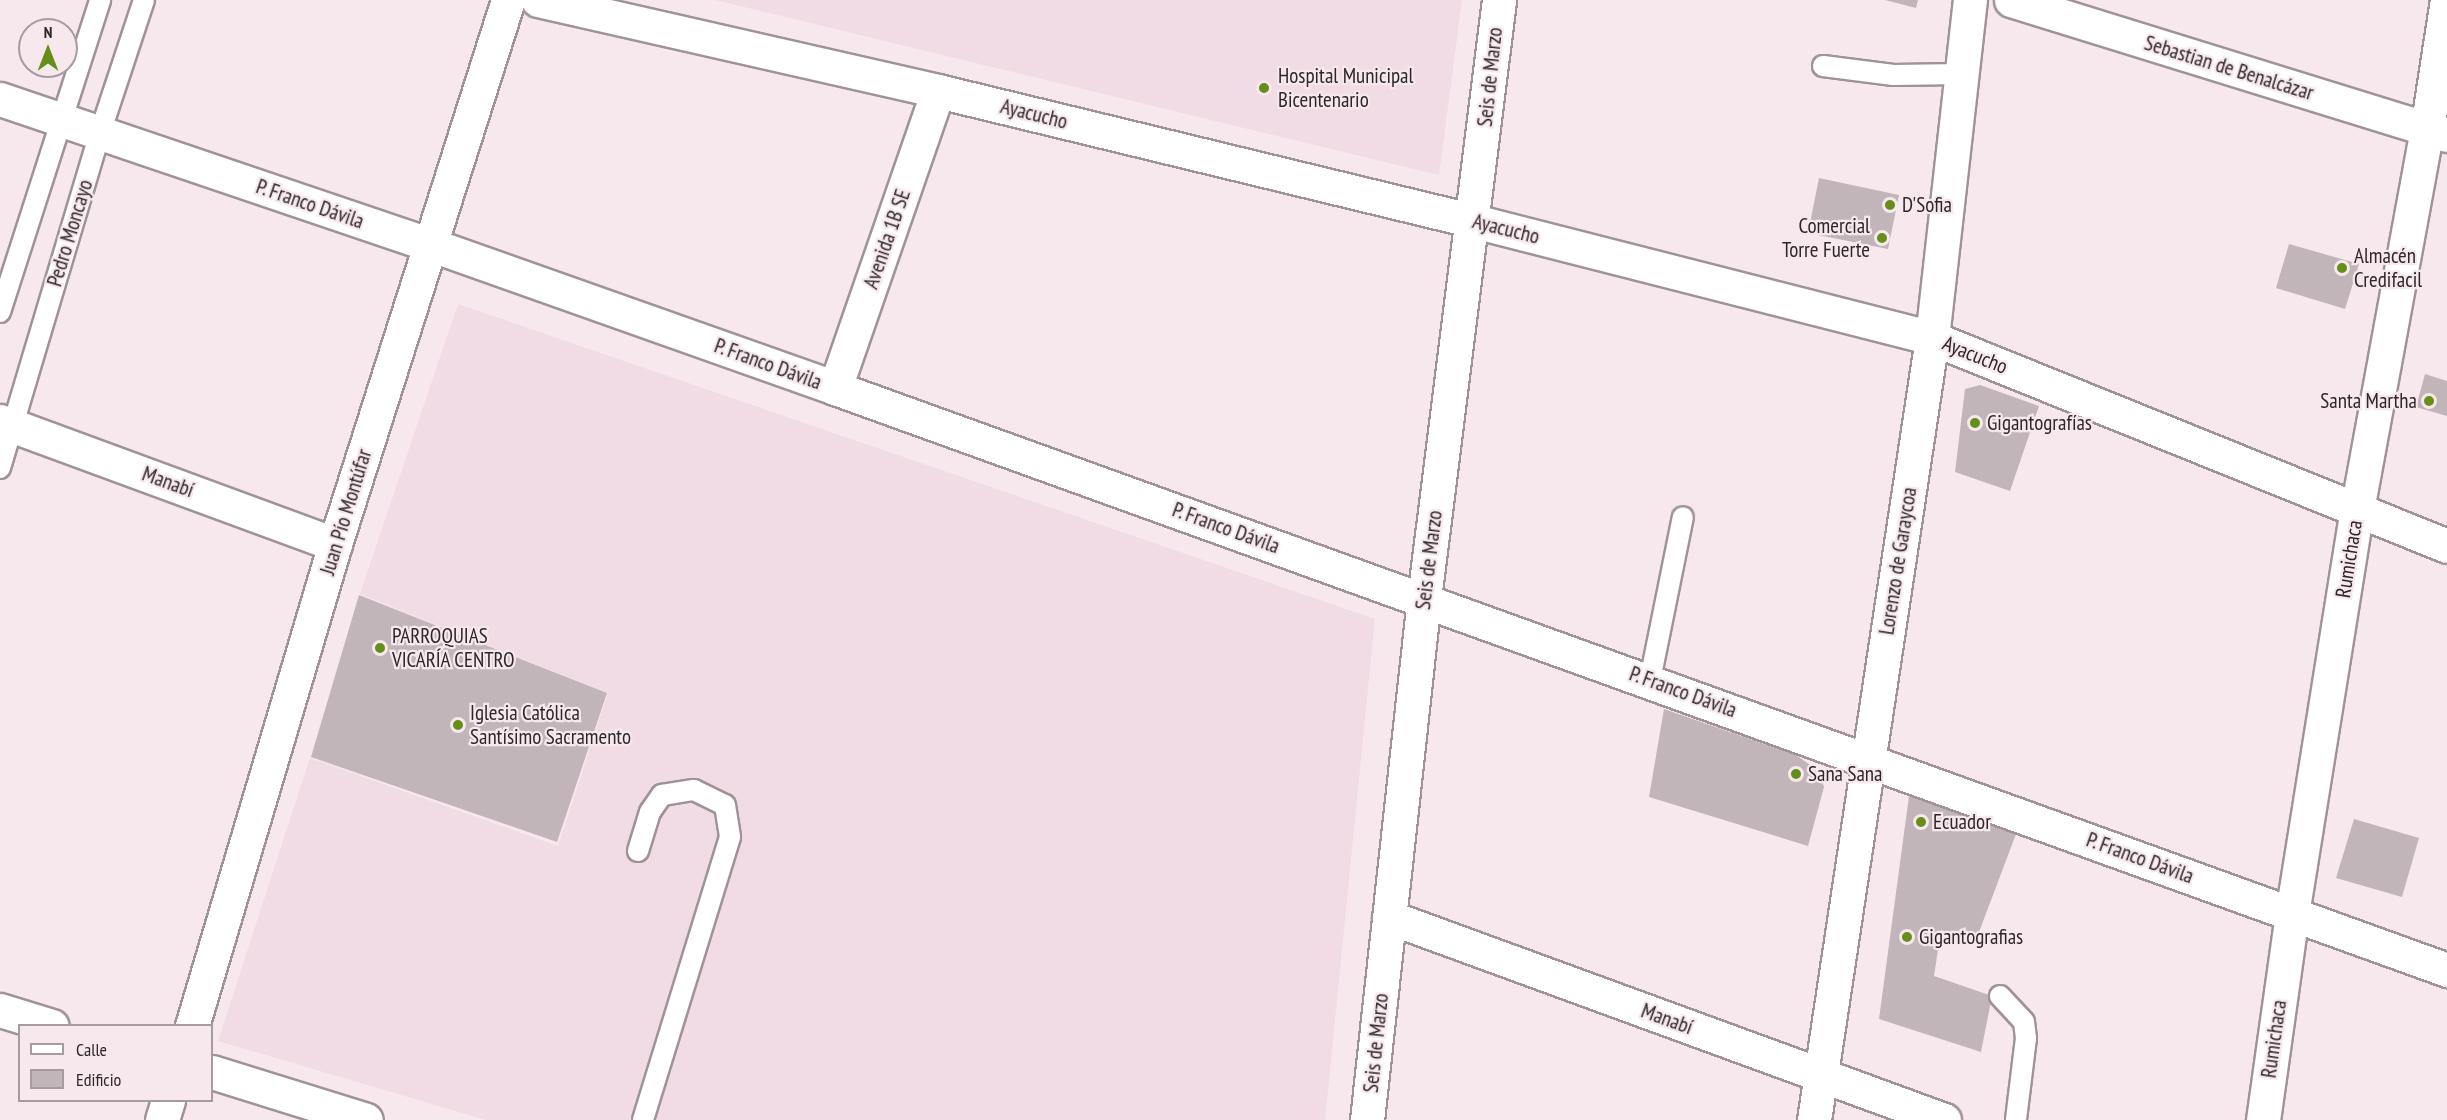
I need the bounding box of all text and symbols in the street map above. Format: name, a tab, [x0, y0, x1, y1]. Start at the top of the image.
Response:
north arrow	[18, 18, 78, 78]
text: N	[44, 22, 52, 42]
street label: Seis de Marzo	[1472, 26, 1508, 128]
street label: Sebastian de Benalcázar	[2141, 30, 2317, 106]
place label: Hospital Municipal Bicentenario	[1278, 63, 1413, 113]
marker: Hospital Municipal Bicentenario	[1255, 79, 1273, 97]
street label: Ayacucho	[998, 94, 1070, 134]
street label: P. Franco Dávila	[252, 174, 368, 234]
street label: Pedro Moncayo	[42, 177, 98, 289]
street label: Avenida 1B SE	[858, 186, 916, 292]
place label: D'Sofia	[1902, 192, 1952, 218]
marker: D'Sofia	[1883, 198, 1897, 212]
street label: Ayacucho	[1470, 209, 1542, 249]
place label: Comercial Torre Fuerte	[1782, 213, 1870, 263]
marker: Comercial Torre Fuerte	[1875, 231, 1889, 245]
place label: Almacén Credifacil	[2354, 243, 2422, 293]
marker: Almacén Credifacil	[2335, 261, 2349, 275]
street label: Ayacucho	[1939, 331, 2011, 379]
street label: P. Franco Dávila	[710, 333, 826, 395]
place label: Santa Martha	[2320, 388, 2417, 414]
marker: Santa Martha	[2422, 394, 2436, 408]
place label: Gigantografías	[1987, 410, 2092, 436]
marker: Gigantografías	[1968, 416, 1982, 430]
street label: Juan Pío Montúfar	[315, 446, 377, 578]
street label: Manabí	[139, 461, 197, 503]
street label: Lorenzo de Garaycoa	[1874, 485, 1922, 637]
street label: P. Franco Dávila	[1168, 497, 1284, 559]
street label: Seis de Marzo	[1410, 509, 1448, 611]
street label: Rumichaca	[2330, 518, 2368, 600]
place label: PARROQUIAS VICARÍA CENTRO	[392, 623, 515, 673]
marker: PARROQUIAS VICARÍA CENTRO	[373, 641, 387, 655]
street label: P. Franco Dávila	[1625, 661, 1741, 723]
place label: Iglesia Católica Santísimo Sacramento	[470, 700, 631, 750]
marker: Iglesia Católica Santísimo Sacramento	[451, 718, 465, 732]
place label: Sana Sana	[1808, 761, 1882, 787]
marker: Sana Sana	[1789, 767, 1803, 781]
place label: Ecuador	[1933, 809, 1991, 835]
marker: Ecuador	[1914, 815, 1928, 829]
street label: P. Franco Dávila	[2082, 827, 2198, 889]
place label: Gigantografias	[1919, 924, 2023, 950]
marker: Gigantografias	[1900, 930, 1914, 944]
street label: Seis de Marzo	[1358, 992, 1394, 1094]
street label: Manabí	[1638, 998, 1696, 1040]
street label: Rumichaca	[2256, 998, 2292, 1080]
legend	[18, 1024, 213, 1102]
text: Calle	[76, 1038, 107, 1061]
text: Edificio	[76, 1068, 121, 1091]

